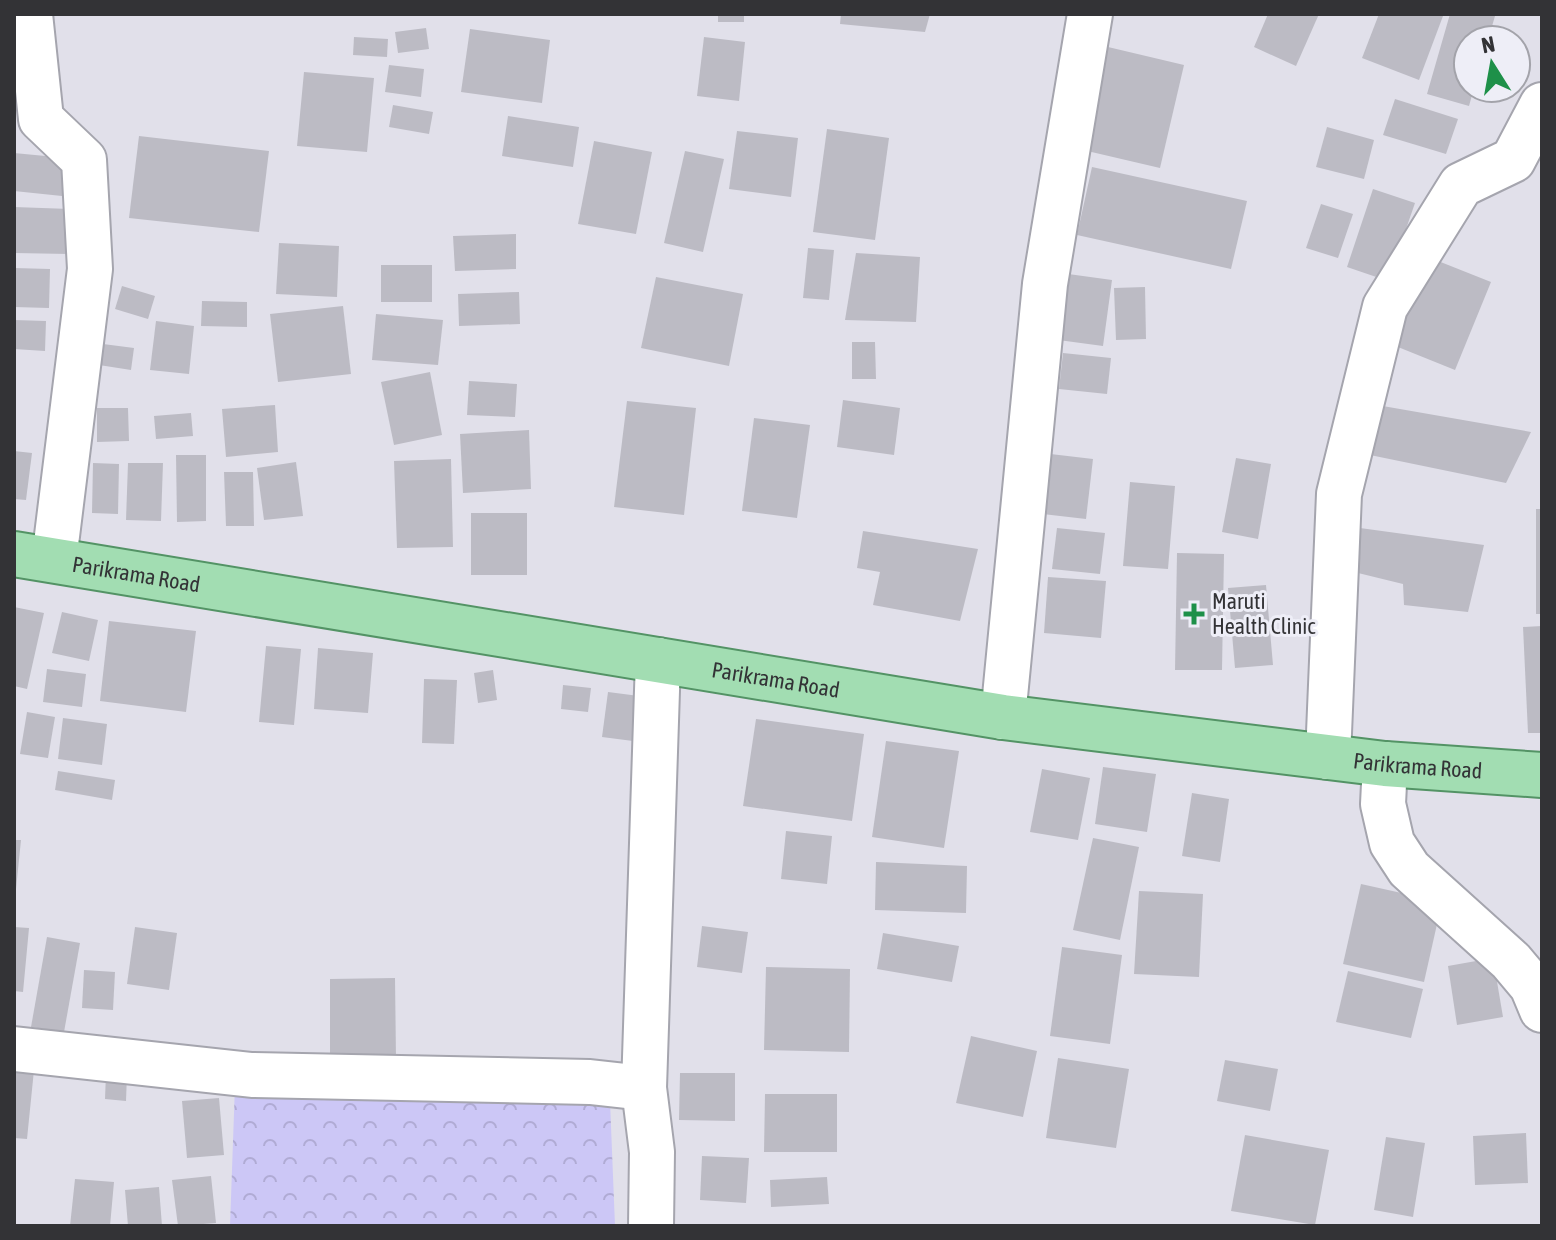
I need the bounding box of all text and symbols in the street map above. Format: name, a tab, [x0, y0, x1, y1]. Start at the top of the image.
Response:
north arrow	[1452, 24, 1532, 104]
text: N	[1479, 30, 1497, 58]
street label: Parikrama Road	[70, 551, 202, 598]
place label: Maruti Health Clinic	[1212, 588, 1316, 639]
marker: Maruti Health Clinic	[1183, 603, 1205, 625]
street label: Parikrama Road	[710, 656, 842, 703]
street label: Parikrama Road	[1352, 747, 1483, 784]

